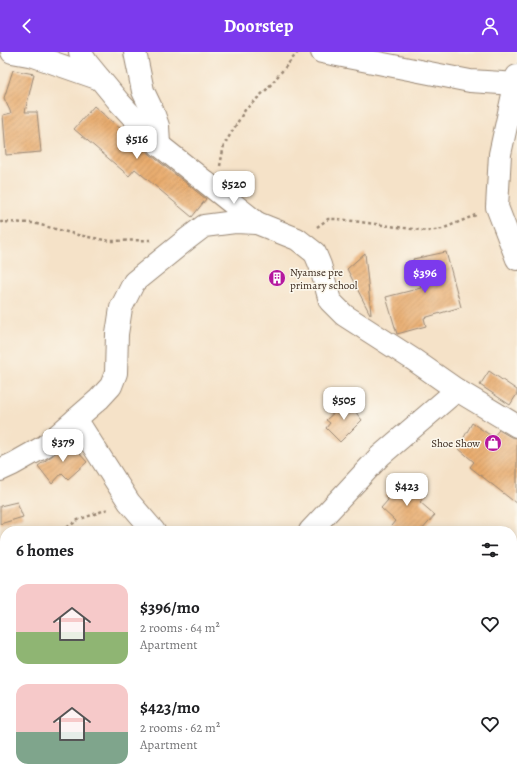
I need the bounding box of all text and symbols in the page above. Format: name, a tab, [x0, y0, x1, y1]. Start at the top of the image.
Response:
text: Doorstep	[224, 14, 293, 38]
icon: back	[16, 15, 38, 37]
icon: person	[479, 15, 501, 37]
pin: $516	[113, 126, 161, 160]
text: $516	[126, 130, 148, 147]
pin: $520	[210, 171, 258, 205]
text: $520	[222, 175, 246, 192]
pin: $396	[401, 260, 449, 294]
text: $396	[413, 264, 437, 281]
place label: Nyamse pre primary school	[290, 265, 358, 293]
building icon: Nyamse pre primary school	[267, 268, 287, 288]
pin: $505	[320, 387, 368, 421]
text: $505	[332, 391, 356, 408]
pin: $379	[39, 429, 87, 463]
text: $379	[51, 433, 75, 450]
shop icon: Shoe Show	[483, 433, 503, 453]
place label: Shoe Show	[431, 436, 480, 451]
pin: $423	[383, 473, 431, 507]
text: $423	[395, 477, 419, 494]
text: 6 homes	[16, 539, 74, 562]
icon: filters	[479, 539, 501, 561]
text: $396/mo	[140, 596, 200, 619]
icon: home	[48, 600, 96, 648]
icon: heart	[479, 613, 501, 635]
text: 2 rooms · 64 m²	[140, 619, 220, 636]
text: Apartment	[140, 636, 198, 653]
text: $423/mo	[140, 696, 200, 719]
icon: home	[48, 700, 96, 748]
icon: heart	[479, 713, 501, 735]
text: 2 rooms · 62 m²	[140, 719, 220, 736]
text: Apartment	[140, 736, 198, 753]

